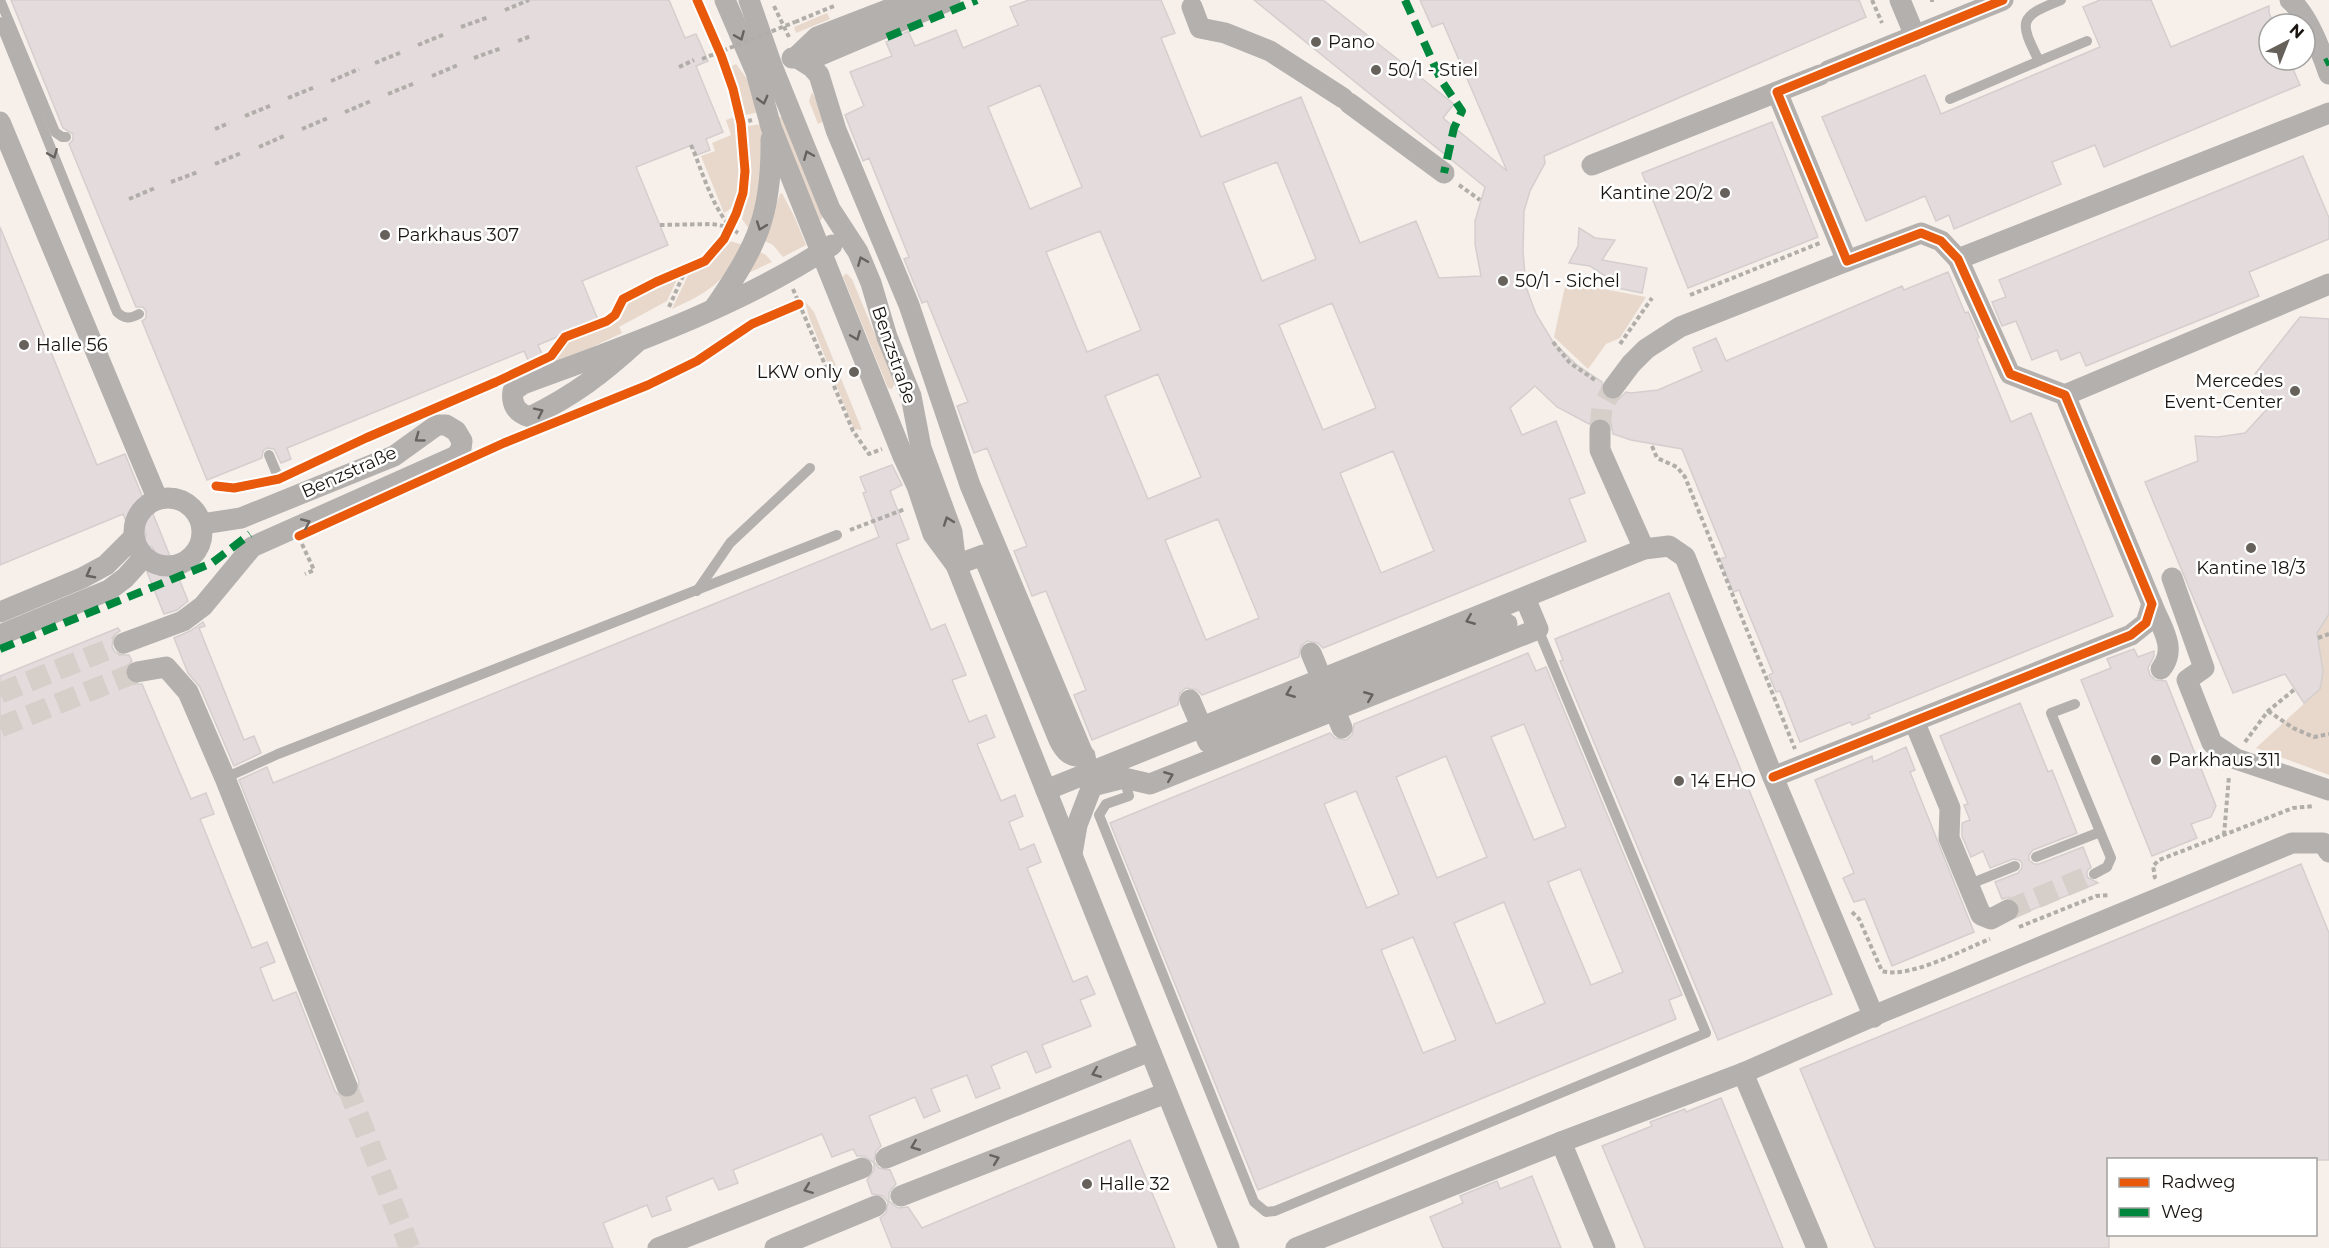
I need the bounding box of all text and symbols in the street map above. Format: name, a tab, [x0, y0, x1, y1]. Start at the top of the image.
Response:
north arrow	[2257, 12, 2317, 72]
text: N	[2286, 20, 2308, 43]
one-way arrow	[733, 30, 745, 41]
place label: Pano	[1328, 31, 1375, 53]
marker: Pano	[1309, 35, 1323, 49]
place label: 50/1 - Stiel	[1388, 59, 1478, 81]
marker: 50/1 - Stiel	[1369, 63, 1383, 77]
one-way arrow	[755, 95, 768, 105]
one-way arrow	[46, 148, 58, 159]
one-way arrow	[803, 150, 815, 161]
place label: Kantine 20/2	[1600, 182, 1713, 204]
marker: Kantine 20/2	[1718, 186, 1732, 200]
one-way arrow	[755, 220, 768, 231]
place label: Parkhaus 307	[397, 224, 519, 246]
marker: Parkhaus 307	[378, 228, 392, 242]
one-way arrow	[857, 257, 869, 268]
place label: 50/1 - Sichel	[1515, 270, 1620, 292]
marker: 50/1 - Sichel	[1496, 274, 1510, 288]
street label: Benzstraße	[867, 303, 921, 407]
one-way arrow	[849, 330, 861, 341]
place label: Halle 56	[36, 334, 108, 356]
marker: Halle 56	[17, 338, 31, 352]
place label: LKW only	[757, 361, 842, 383]
marker: LKW only	[847, 365, 861, 379]
place label: Mercedes Event-Center	[2164, 370, 2283, 413]
marker: Mercedes Event-Center	[2288, 384, 2302, 398]
one-way arrow	[533, 407, 544, 419]
one-way arrow	[414, 430, 425, 441]
street label: Benzstraße	[298, 441, 400, 503]
one-way arrow	[943, 516, 956, 527]
one-way arrow	[299, 518, 310, 530]
marker: Kantine 18/3	[2244, 541, 2258, 555]
place label: Kantine 18/3	[2196, 557, 2306, 579]
one-way arrow	[85, 567, 96, 578]
one-way arrow	[1466, 613, 1477, 625]
one-way arrow	[1285, 686, 1296, 698]
one-way arrow	[1364, 691, 1374, 704]
place label: Parkhaus 311	[2168, 749, 2281, 771]
marker: Parkhaus 311	[2149, 753, 2163, 767]
place label: 14 EHO	[1691, 770, 1756, 792]
one-way arrow	[1162, 771, 1173, 783]
marker: 14 EHO	[1672, 774, 1686, 788]
one-way arrow	[1091, 1066, 1102, 1078]
one-way arrow	[910, 1139, 921, 1152]
one-way arrow	[989, 1154, 999, 1167]
legend	[2107, 1158, 2317, 1236]
text: Radweg	[2161, 1171, 2236, 1193]
place label: Halle 32	[1099, 1173, 1170, 1195]
marker: Halle 32	[1080, 1177, 1094, 1191]
one-way arrow	[803, 1182, 814, 1195]
text: Weg	[2161, 1201, 2203, 1223]

